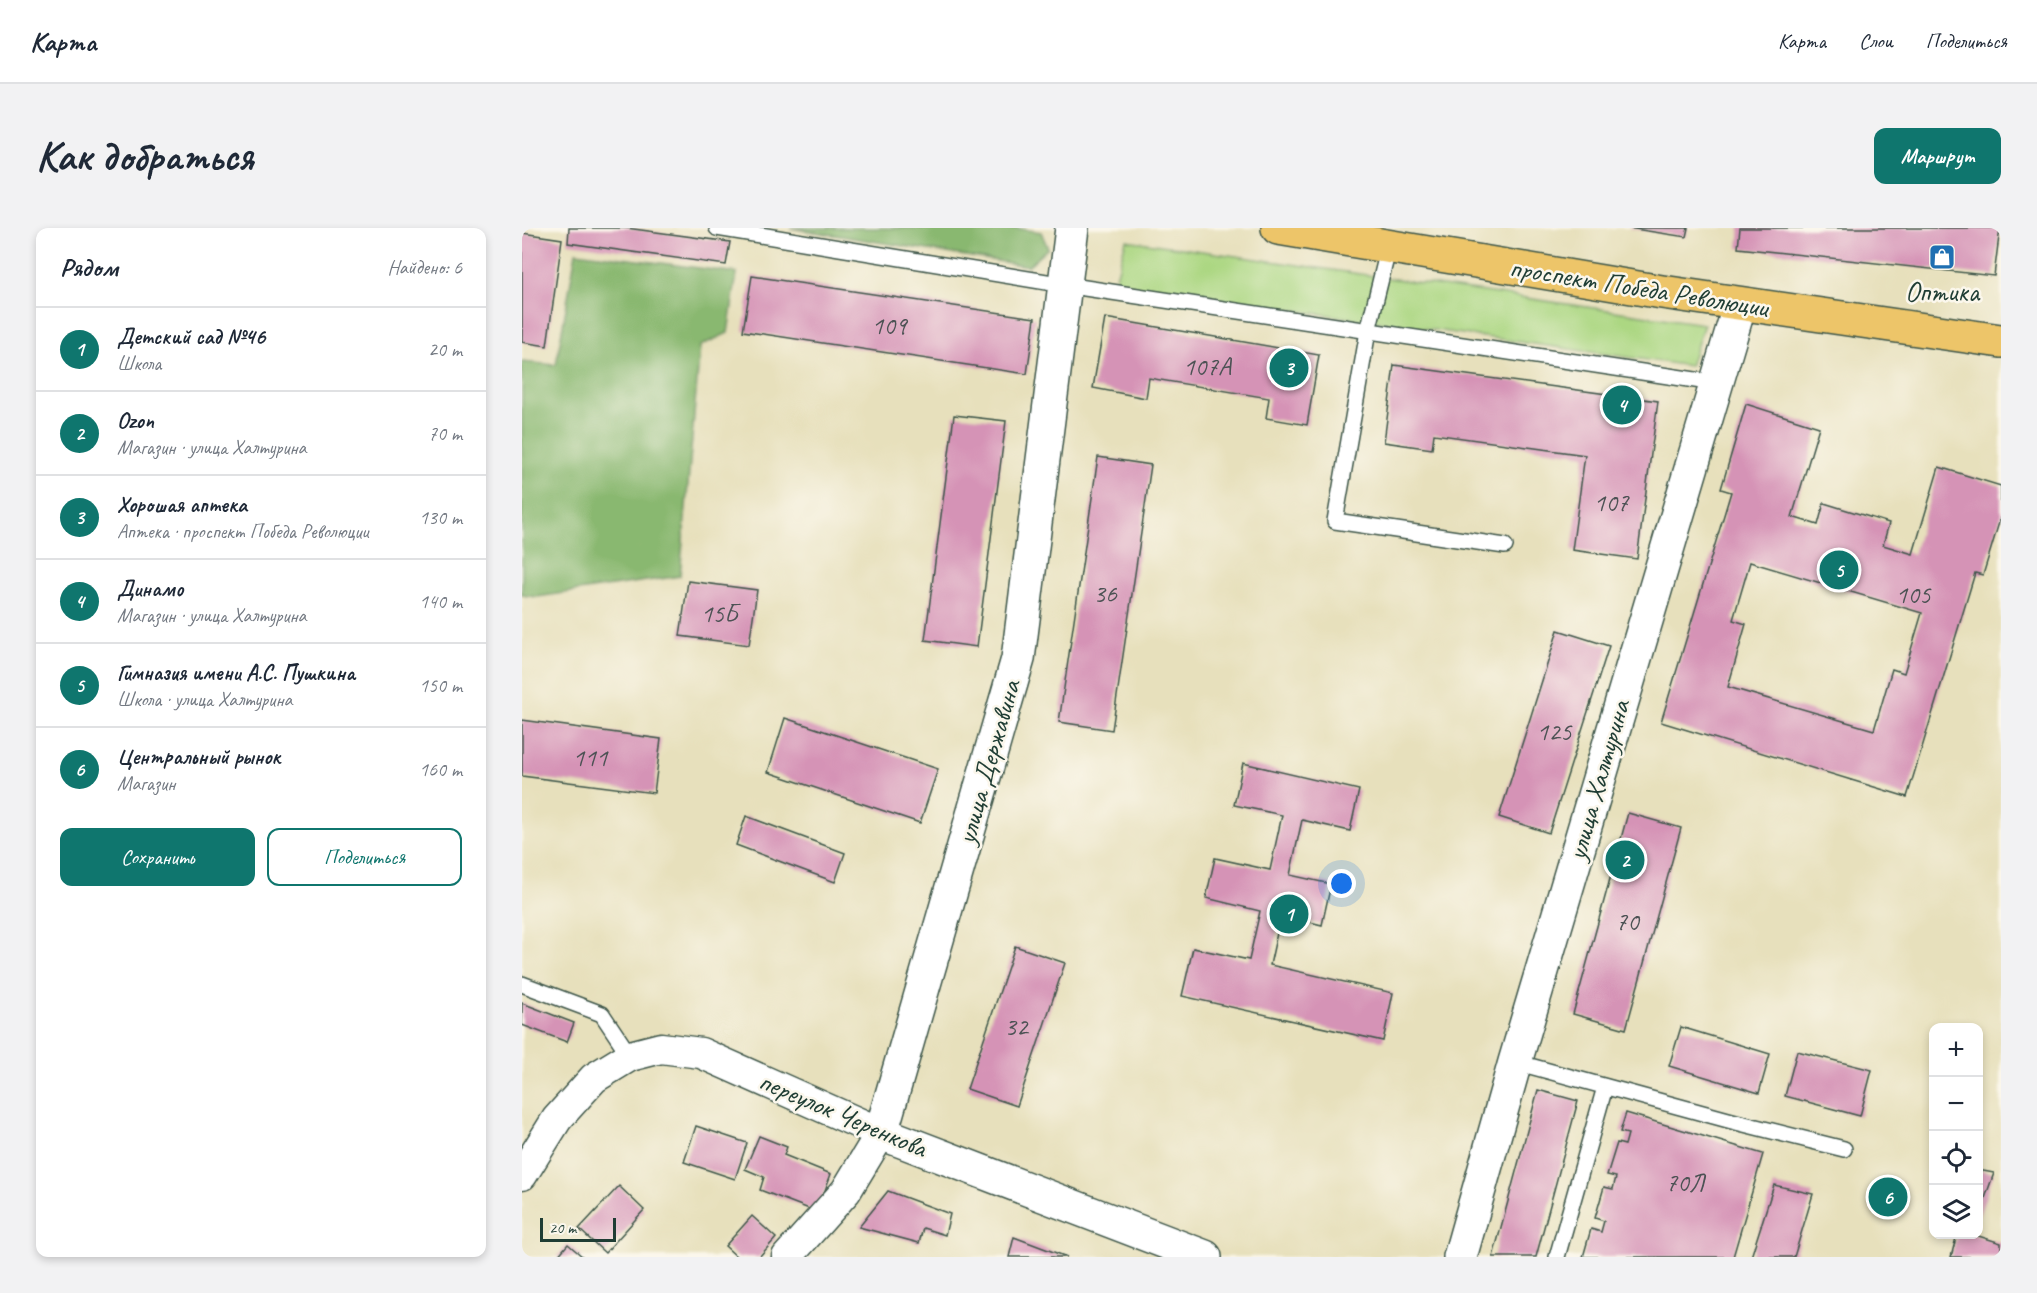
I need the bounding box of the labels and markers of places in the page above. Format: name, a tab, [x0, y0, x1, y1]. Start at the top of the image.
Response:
shop icon: Оптика	[1927, 242, 1957, 272]
place label: Оптика	[1905, 274, 1981, 309]
pin: 3	[1270, 346, 1308, 390]
pin: 4	[1602, 382, 1642, 428]
pin: 5	[1820, 548, 1858, 592]
pin: 2	[1606, 838, 1644, 882]
pin: 1	[1270, 892, 1308, 936]
pin: 6	[1868, 1174, 1908, 1220]

